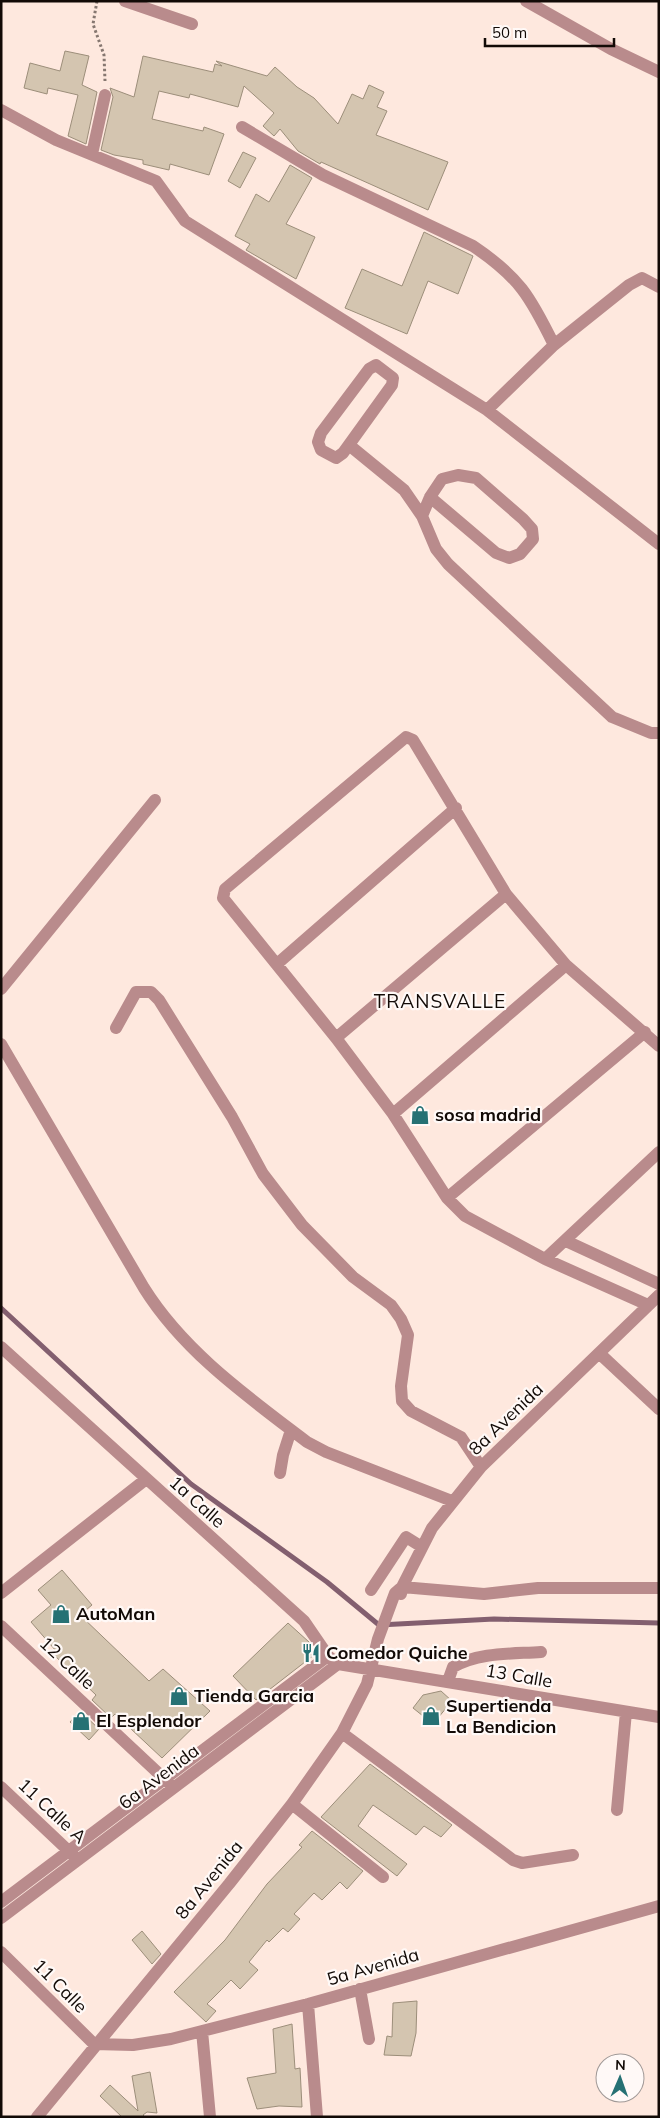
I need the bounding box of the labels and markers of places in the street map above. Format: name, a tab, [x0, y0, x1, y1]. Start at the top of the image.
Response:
place label: sosa madrid	[435, 1103, 541, 1126]
shop icon: sosa madrid	[409, 1104, 431, 1126]
place label: AutoMan	[76, 1602, 155, 1625]
shop icon: AutoMan	[50, 1603, 72, 1625]
place label: Comedor Quiche	[326, 1641, 468, 1664]
restaurant icon: Comedor Quiche	[300, 1642, 322, 1664]
place label: Tienda Garcia	[194, 1684, 314, 1707]
shop icon: Tienda Garcia	[168, 1685, 190, 1707]
place label: Supertienda La Bendicion	[446, 1694, 556, 1738]
shop icon: Supertienda La Bendicion	[420, 1705, 442, 1727]
place label: El Esplendor	[96, 1709, 202, 1732]
shop icon: El Esplendor	[70, 1710, 92, 1732]

